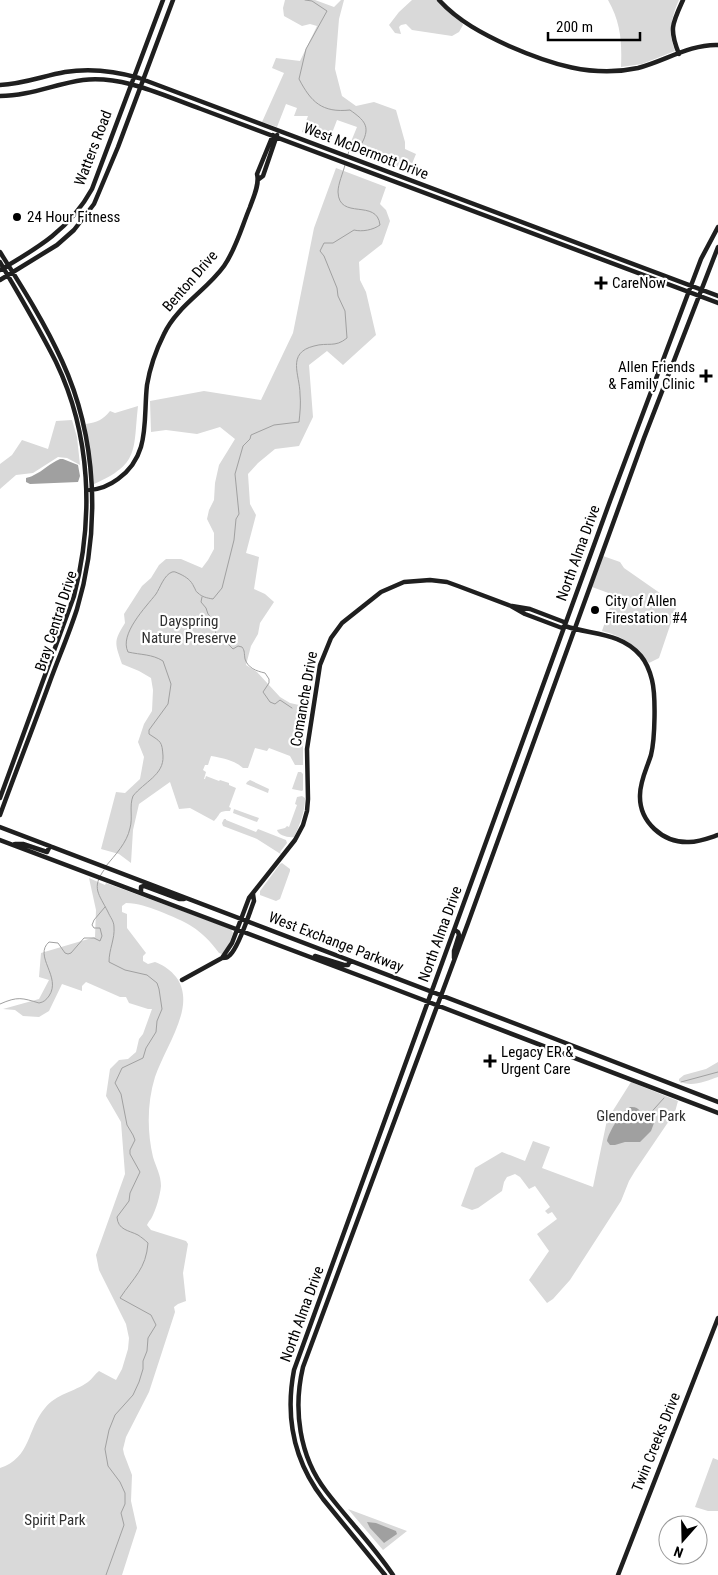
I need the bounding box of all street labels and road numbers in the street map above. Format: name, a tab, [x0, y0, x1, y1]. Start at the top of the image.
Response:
street label: Watters Road	[70, 108, 116, 188]
street label: West McDermott Drive	[301, 119, 431, 183]
street label: Benton Drive	[159, 247, 221, 315]
street label: North Alma Drive	[552, 503, 604, 603]
street label: Bray Central Drive	[31, 568, 81, 674]
street label: Comanche Drive	[287, 650, 321, 748]
street label: North Alma Drive	[414, 884, 466, 984]
street label: West Exchange Parkway	[266, 908, 406, 976]
street label: North Alma Drive	[276, 1264, 328, 1364]
street label: Twin Creeks Drive	[628, 1390, 684, 1494]

